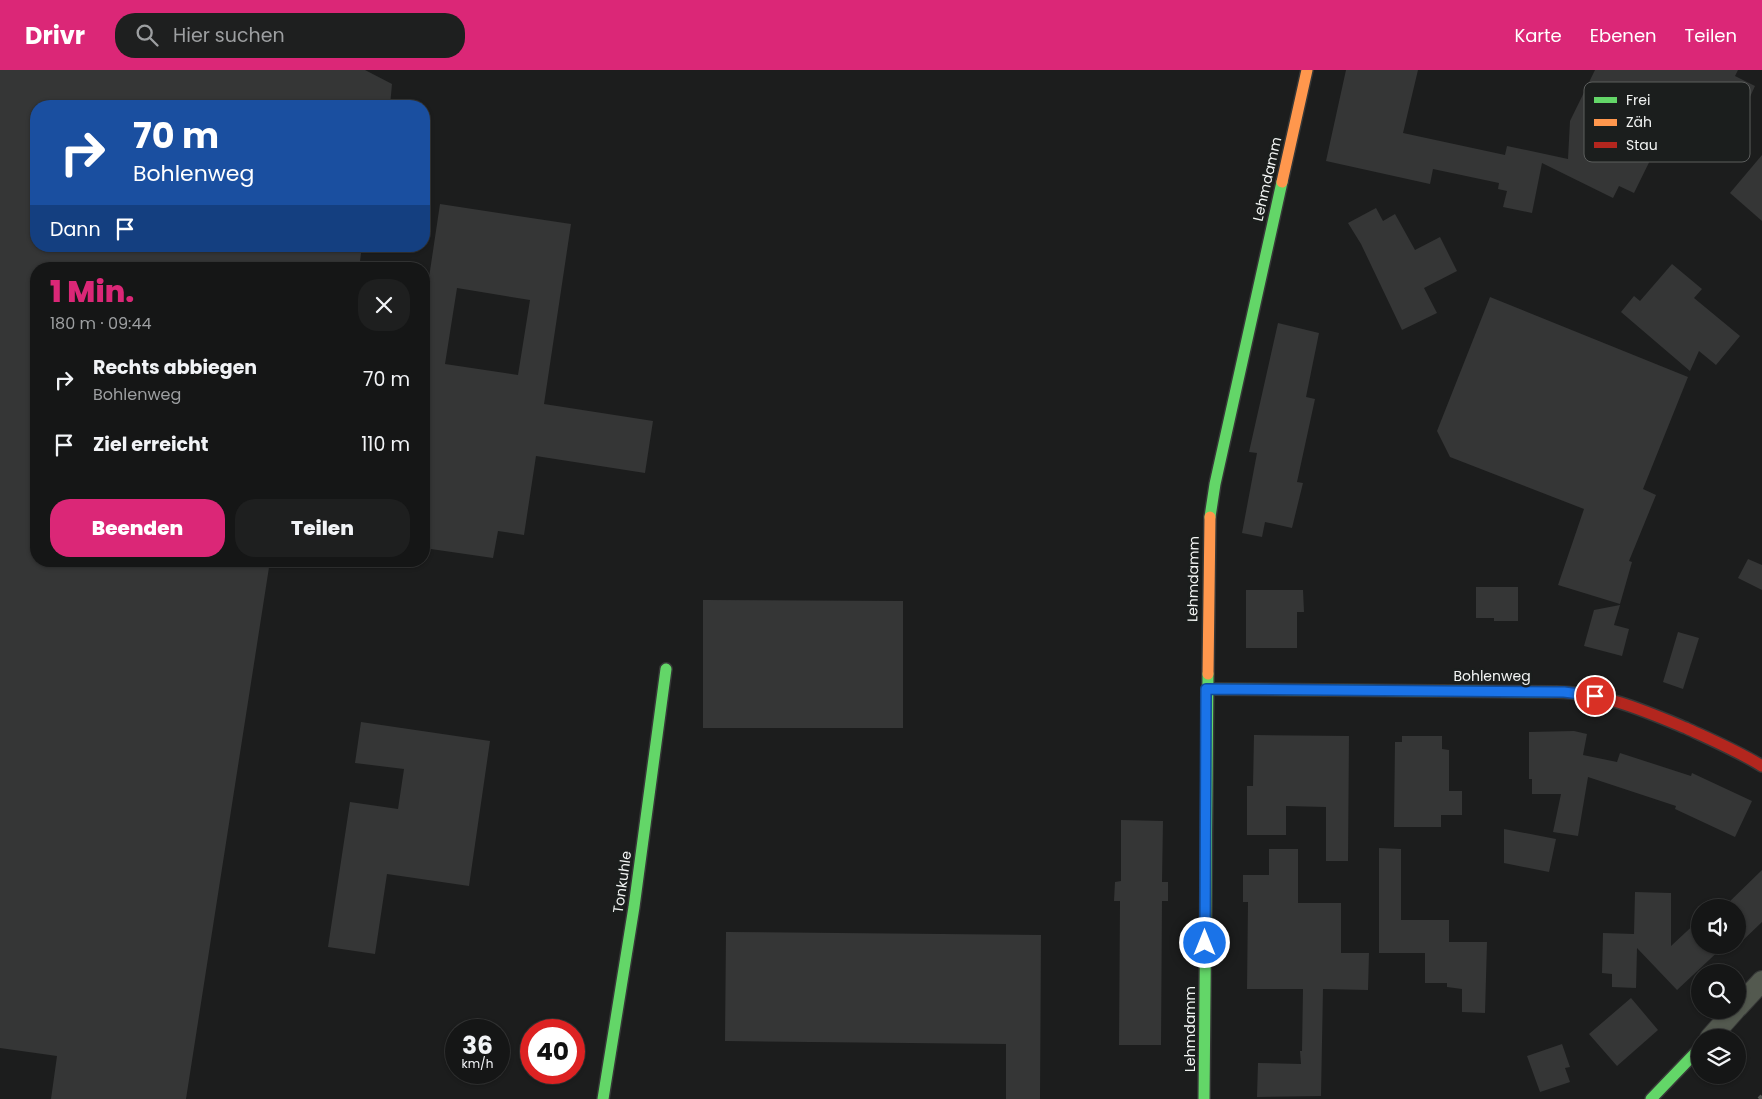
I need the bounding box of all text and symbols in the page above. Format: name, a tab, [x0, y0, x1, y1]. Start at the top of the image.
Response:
search box	[115, 13, 465, 58]
text: Drivr	[25, 19, 85, 52]
icon: search	[133, 21, 161, 49]
text: Hier suchen	[173, 22, 285, 49]
text: Karte	[1514, 23, 1562, 48]
text: Ebenen	[1590, 23, 1657, 48]
text: Teilen	[1685, 23, 1737, 48]
legend	[1584, 82, 1750, 162]
text: Frei	[1626, 90, 1650, 110]
text: 70 m	[133, 111, 219, 160]
text: Zäh	[1626, 112, 1652, 132]
icon: right	[50, 120, 115, 185]
street label: Lehmdamm	[1248, 135, 1286, 223]
text: Stau	[1626, 135, 1658, 155]
text: Bohlenweg	[133, 158, 254, 189]
icon: arrive	[111, 215, 139, 243]
text: Dann	[50, 216, 101, 243]
text: 1 Min.	[50, 270, 134, 313]
button: close	[358, 279, 410, 331]
text: 180 m · 09:44	[50, 312, 152, 335]
text: Rechts abbiegen	[93, 354, 257, 381]
icon: right	[50, 366, 78, 394]
text: 70 m	[363, 366, 410, 393]
text: Bohlenweg	[93, 383, 181, 406]
icon: arrive	[50, 431, 78, 459]
text: Ziel erreicht	[93, 431, 209, 458]
text: 110 m	[361, 431, 410, 458]
button: Beenden	[50, 499, 225, 557]
button: Teilen	[235, 499, 410, 557]
street label: Lehmdamm	[1182, 536, 1204, 622]
street label: Bohlenweg	[1453, 666, 1531, 686]
pin	[1574, 675, 1616, 717]
icon: arrive	[1581, 682, 1609, 710]
street label: Tonkuhle	[608, 849, 636, 914]
map controls	[1691, 899, 1746, 1084]
button: sound	[1691, 899, 1746, 954]
position arrow	[1178, 916, 1230, 968]
button: search	[1691, 964, 1746, 1019]
street label: Lehmdamm	[1180, 986, 1200, 1072]
speed limit sign: 40	[520, 1019, 585, 1084]
text: 36	[462, 1028, 493, 1063]
button: layers	[1691, 1029, 1746, 1084]
text: km/h	[462, 1055, 493, 1072]

